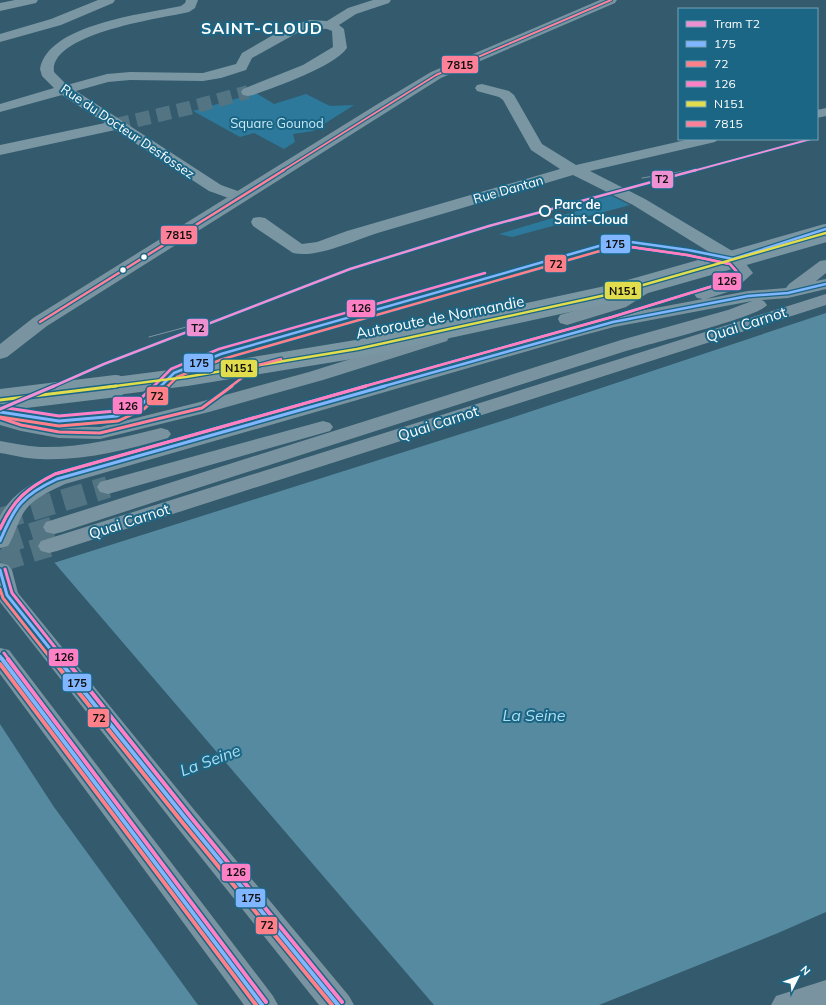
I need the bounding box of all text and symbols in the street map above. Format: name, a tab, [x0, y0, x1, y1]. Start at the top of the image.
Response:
legend	[678, 8, 818, 140]
text: Tram T2	[714, 16, 760, 31]
district label: SAINT-CLOUD	[201, 18, 323, 38]
text: 175	[714, 36, 736, 51]
line badge: 7815	[441, 55, 479, 74]
text: 72	[714, 56, 728, 71]
text: 7815	[447, 58, 474, 72]
text: 126	[714, 76, 736, 91]
street label: Rue du Docteur Desfossez	[58, 80, 198, 182]
text: N151	[714, 96, 745, 111]
park label: Square Gounod	[230, 115, 324, 131]
text: 7815	[714, 116, 743, 131]
line badge: T2	[651, 170, 674, 189]
street label: Rue Dantan	[471, 171, 545, 207]
text: T2	[655, 172, 669, 186]
place label: Parc de Saint-Cloud	[554, 196, 628, 227]
marker: Parc de Saint-Cloud	[539, 205, 551, 217]
line badge: 7815	[160, 225, 198, 245]
text: 7815	[166, 228, 193, 242]
line badge: 175	[600, 234, 631, 254]
text: 175	[605, 237, 625, 251]
unlabelled marker	[139, 252, 149, 262]
line badge: 72	[544, 254, 567, 273]
text: 72	[549, 257, 563, 271]
unlabelled marker	[118, 265, 128, 275]
line badge: 126	[712, 272, 742, 291]
text: 126	[717, 274, 737, 288]
line badge: N151	[604, 281, 642, 300]
text: N151	[609, 284, 637, 298]
street label: Autoroute de Normandie	[354, 291, 526, 343]
line badge: 126	[346, 299, 376, 318]
text: 126	[351, 301, 371, 315]
street label: Quai Carnot	[703, 302, 789, 346]
line badge: T2	[186, 318, 209, 337]
text: T2	[191, 321, 205, 335]
line badge: 175	[183, 353, 214, 373]
text: 175	[189, 356, 209, 370]
line badge: N151	[220, 359, 258, 378]
text: N151	[225, 361, 253, 375]
line badge: 72	[146, 386, 169, 406]
text: 72	[150, 389, 164, 403]
line badge: 126	[112, 396, 143, 415]
text: 126	[118, 399, 138, 413]
street label: Quai Carnot	[395, 401, 481, 445]
street label: Quai Carnot	[86, 499, 172, 543]
line badge: 126	[48, 648, 79, 667]
text: 126	[54, 650, 74, 664]
line badge: 175	[62, 673, 92, 692]
text: 175	[67, 676, 87, 690]
water label: La Seine	[502, 705, 566, 725]
line badge: 72	[87, 708, 110, 728]
text: 72	[92, 711, 106, 725]
water label: La Seine	[177, 740, 243, 780]
line badge: 126	[221, 863, 251, 882]
text: 126	[226, 865, 246, 879]
line badge: 175	[235, 888, 266, 908]
text: 175	[241, 891, 261, 905]
line badge: 72	[255, 916, 278, 935]
text: 72	[260, 918, 274, 932]
north arrow	[778, 957, 818, 997]
text: N	[797, 963, 813, 978]

